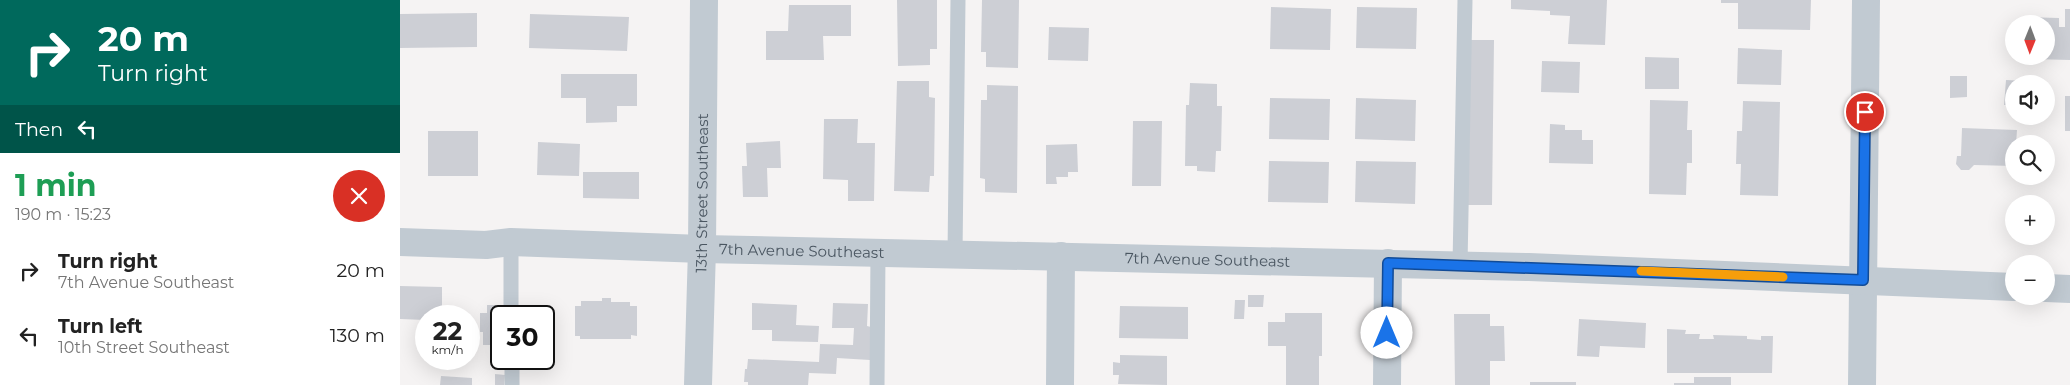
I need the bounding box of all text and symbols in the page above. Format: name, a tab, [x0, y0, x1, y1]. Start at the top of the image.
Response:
north arrow	[2005, 15, 2055, 65]
map controls	[2005, 15, 2055, 305]
text: 20 m	[98, 17, 189, 60]
icon: right	[15, 20, 80, 85]
text: Turn right	[98, 60, 208, 87]
button: sound	[2005, 75, 2055, 125]
pin	[1844, 91, 1886, 133]
icon: arrive	[1851, 98, 1879, 126]
street label: 13th Street Southeast	[691, 113, 712, 273]
icon: left	[73, 115, 101, 143]
text: Then	[15, 118, 63, 141]
button: search	[2005, 135, 2055, 185]
text: 1 min	[15, 167, 96, 204]
button: close	[333, 170, 385, 222]
button: +	[2005, 195, 2055, 245]
text: 190 m · 15:23	[15, 205, 111, 224]
street label: 7th Avenue Southeast	[719, 239, 885, 262]
street label: 7th Avenue Southeast	[1125, 248, 1290, 271]
text: Turn right	[58, 250, 158, 273]
button: −	[2005, 255, 2055, 305]
icon: right	[15, 257, 43, 285]
text: 20 m	[337, 259, 385, 282]
text: 7th Avenue Southeast	[58, 273, 234, 292]
speed limit sign: 30	[490, 305, 555, 370]
position arrow	[1360, 306, 1412, 358]
text: Turn left	[58, 315, 143, 338]
text: 22	[433, 316, 462, 346]
icon: left	[15, 322, 43, 350]
text: 130 m	[330, 324, 385, 347]
text: 10th Street Southeast	[58, 338, 230, 357]
text: km/h	[431, 342, 464, 357]

